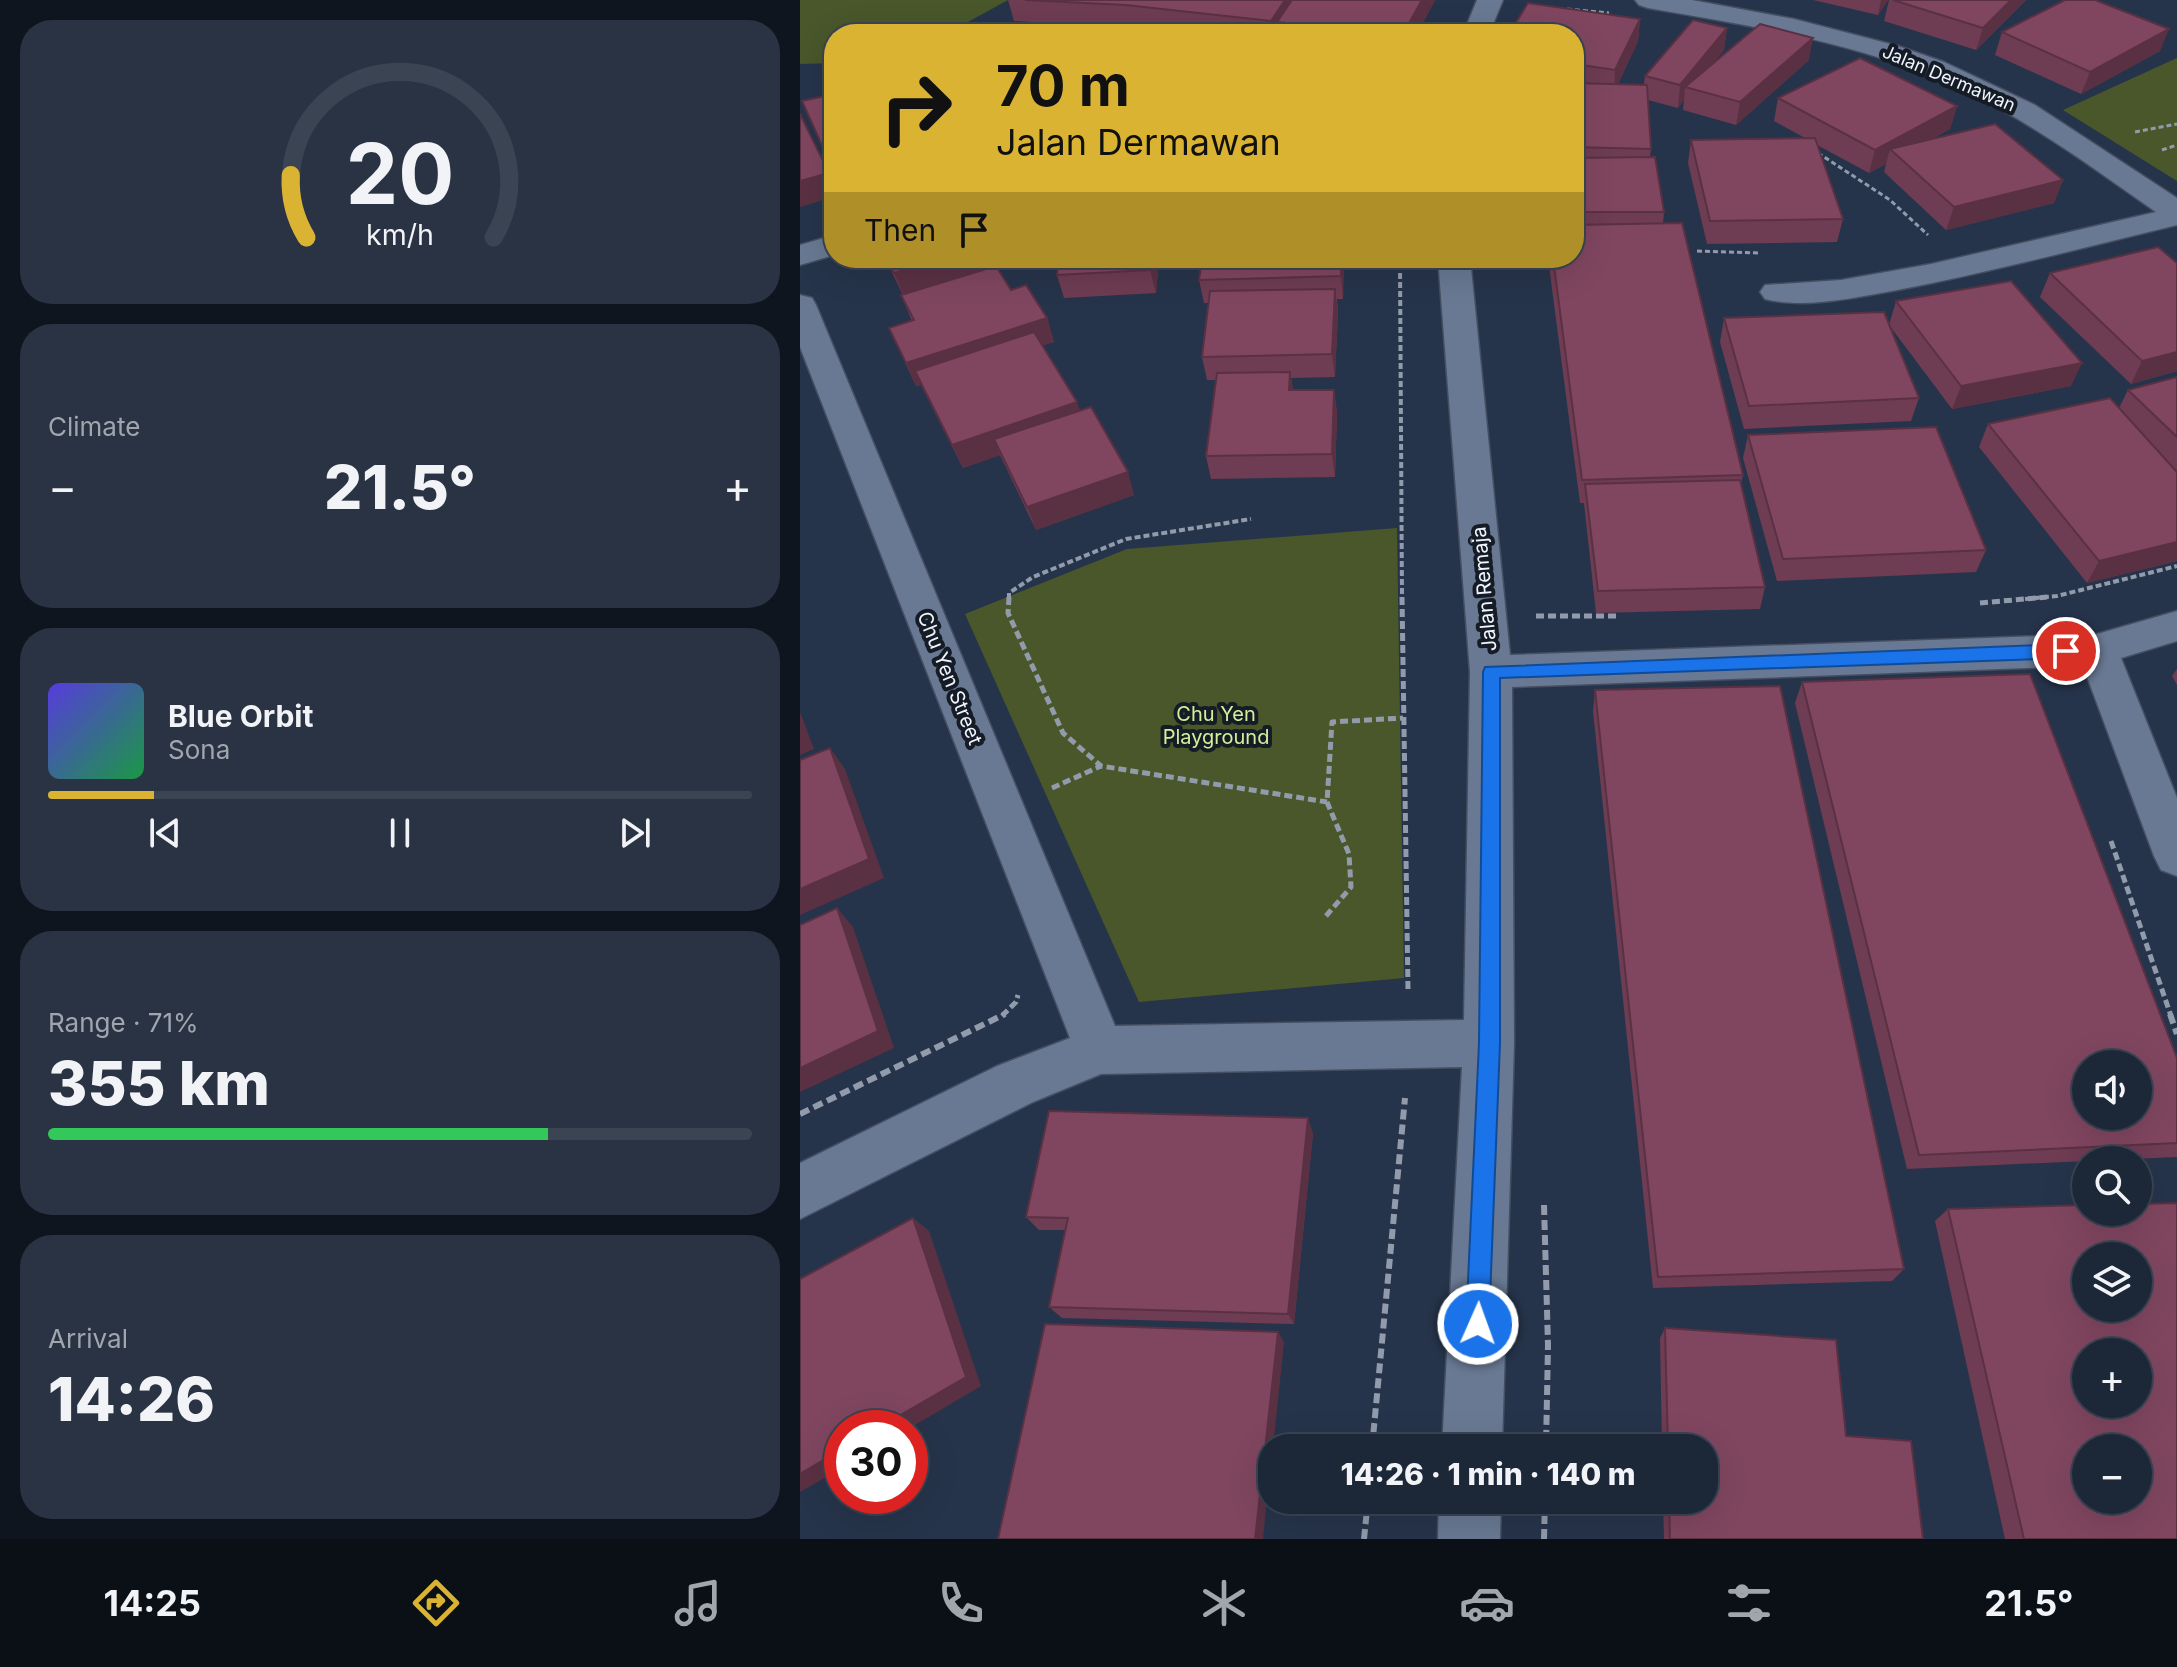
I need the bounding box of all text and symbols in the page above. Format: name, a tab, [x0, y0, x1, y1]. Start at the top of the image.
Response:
street label: Jalan Dermawan	[1879, 41, 2019, 115]
text: 70 m	[996, 52, 1130, 120]
icon: right	[864, 56, 968, 160]
text: Jalan Dermawan	[996, 120, 1281, 164]
text: 20	[346, 122, 454, 223]
icon: arrive	[952, 208, 996, 252]
text: Then	[864, 212, 936, 248]
text: km/h	[366, 217, 434, 252]
text: Climate	[48, 411, 140, 442]
text: 21.5°	[324, 451, 476, 523]
text: −	[48, 460, 77, 514]
text: +	[723, 460, 752, 514]
street label: Jalan Remaja	[1467, 526, 1501, 652]
street label: Chu Yen Street	[912, 608, 988, 748]
pin	[2032, 617, 2100, 685]
icon: arrive	[2044, 629, 2088, 673]
text: Blue Orbit	[168, 698, 313, 734]
park label: Chu Yen Playground	[1163, 702, 1269, 749]
text: Sona	[168, 734, 230, 765]
icon: previous	[143, 811, 187, 855]
icon: pause	[378, 811, 422, 855]
icon: next	[613, 811, 657, 855]
text: Range · 71%	[48, 1007, 199, 1038]
text: 355 km	[48, 1047, 270, 1119]
map controls	[2072, 1050, 2152, 1514]
button: sound	[2072, 1050, 2152, 1130]
button: search	[2072, 1146, 2152, 1226]
button: layers	[2072, 1242, 2152, 1322]
position arrow	[1436, 1282, 1520, 1366]
text: Arrival	[48, 1323, 128, 1354]
button: +	[2072, 1338, 2152, 1418]
text: 14:26	[48, 1363, 215, 1435]
speed limit sign: 30	[824, 1410, 928, 1514]
button: −	[2072, 1434, 2152, 1514]
text: 14:26 · 1 min · 140 m	[1340, 1456, 1636, 1492]
icon: directions	[408, 1575, 464, 1631]
icon: music	[670, 1575, 726, 1631]
icon: phone	[933, 1575, 989, 1631]
icon: climate	[1196, 1575, 1252, 1631]
icon: car	[1459, 1575, 1515, 1631]
icon: filters	[1721, 1575, 1777, 1631]
text: 14:25	[103, 1581, 201, 1625]
text: 21.5°	[1984, 1581, 2074, 1625]

